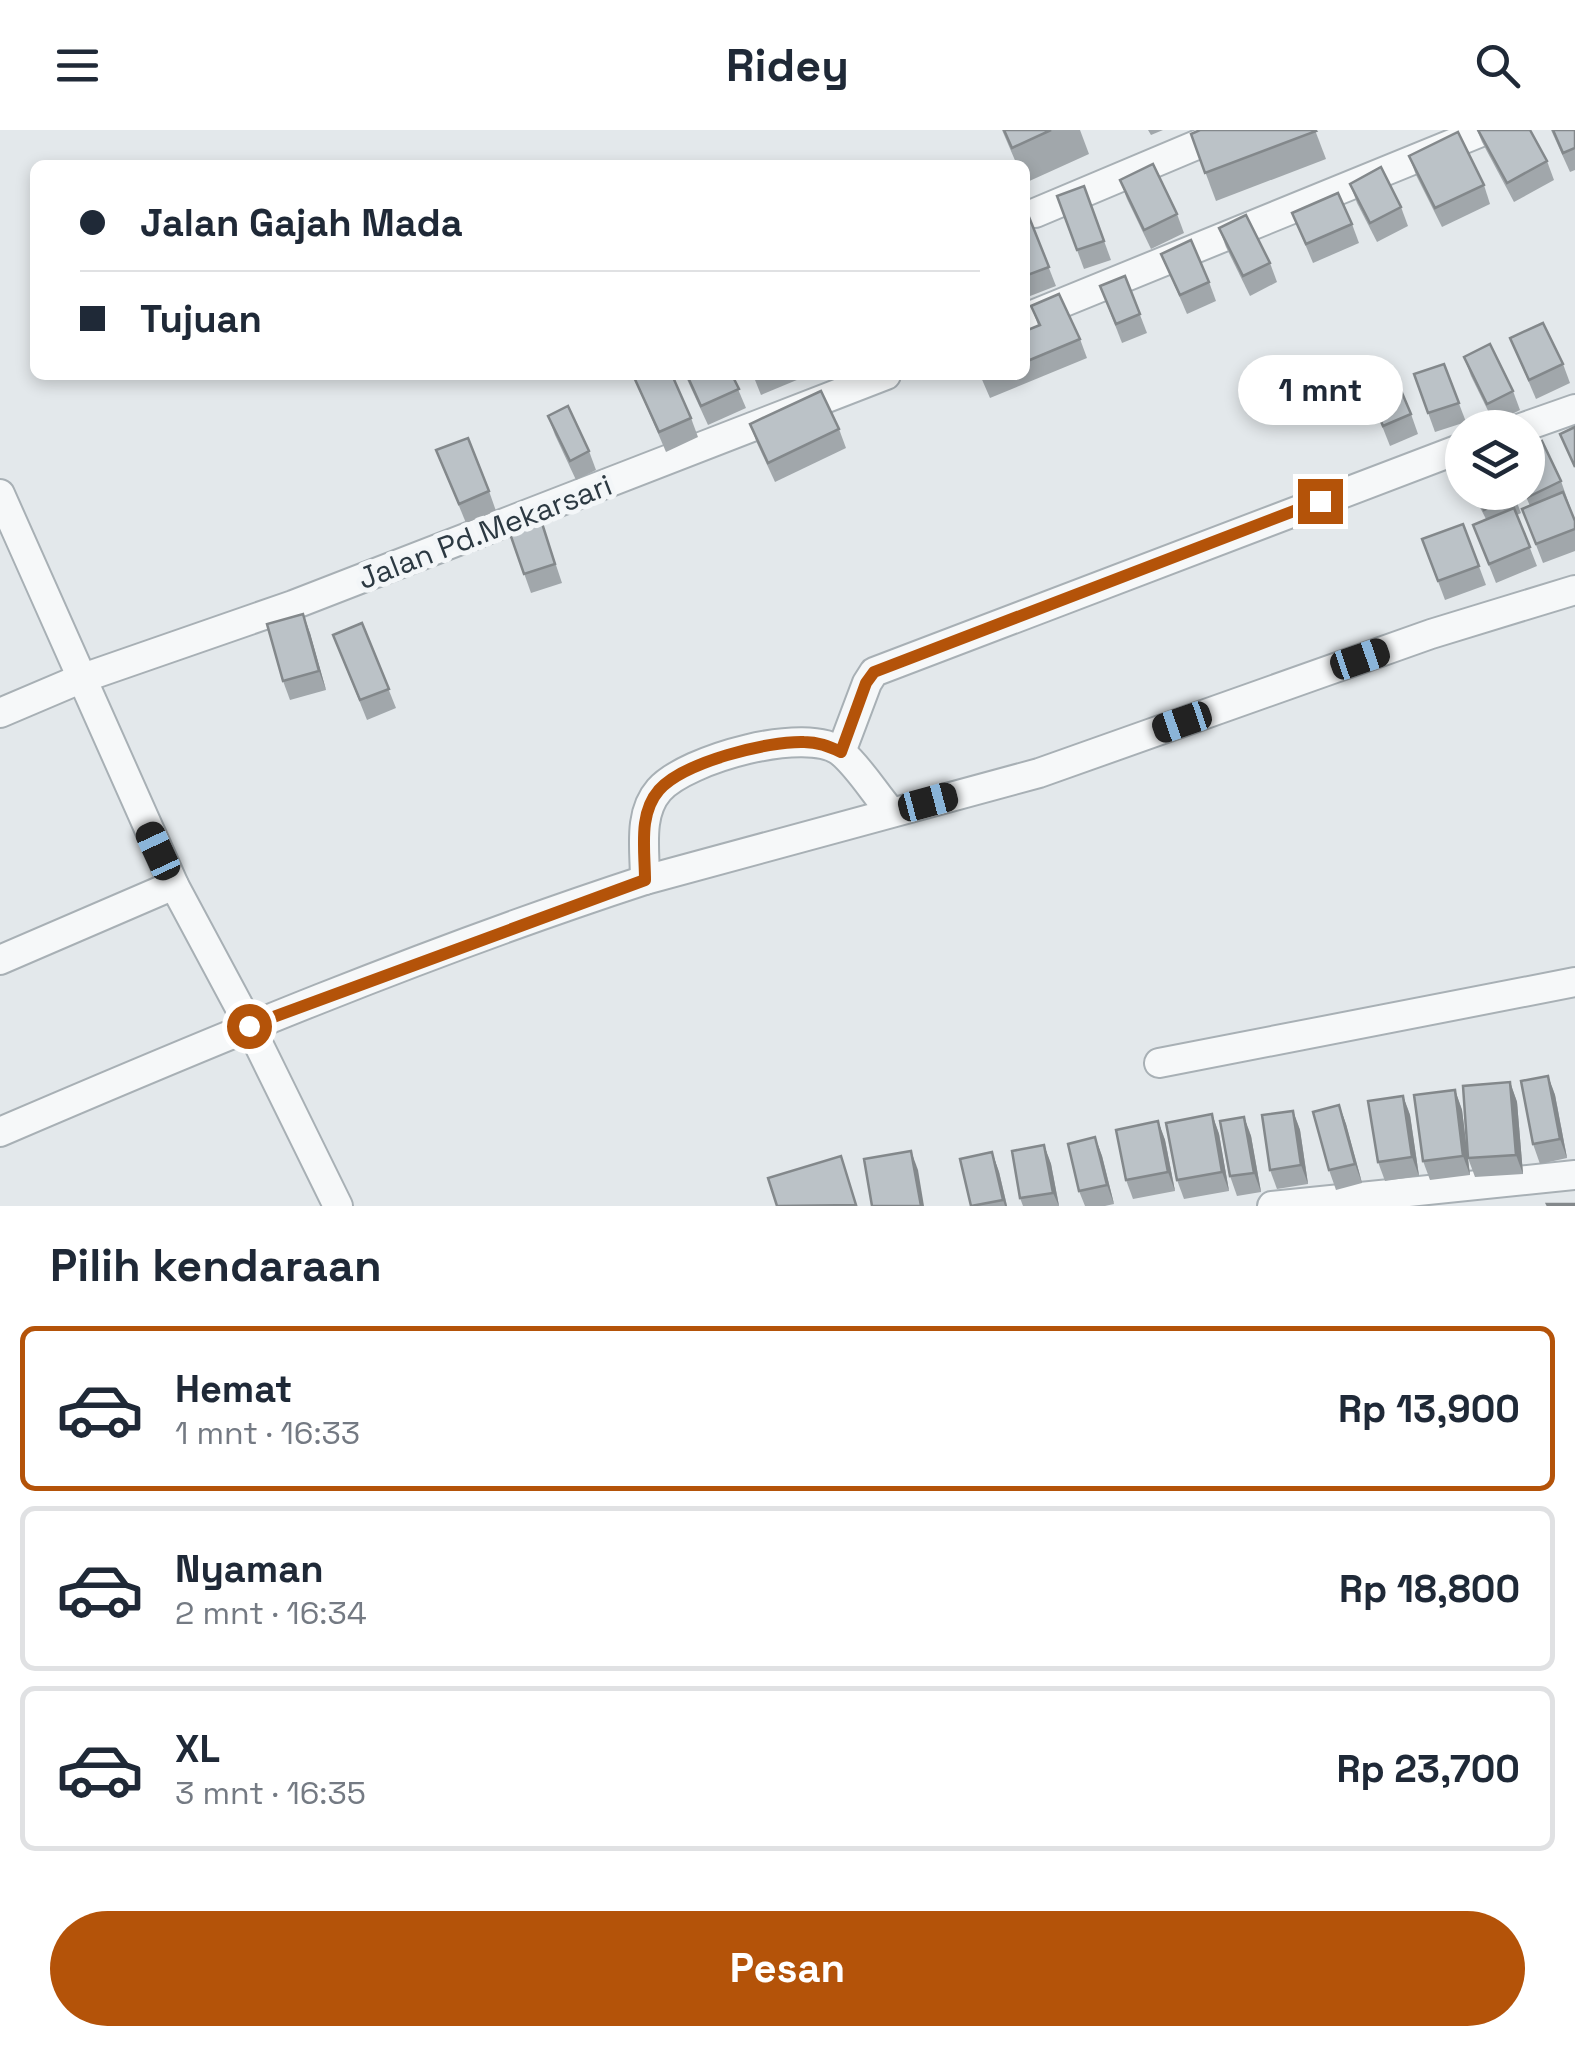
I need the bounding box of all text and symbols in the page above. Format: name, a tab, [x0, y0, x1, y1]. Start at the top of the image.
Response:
text: Ridey	[726, 37, 849, 94]
icon: menu	[50, 38, 105, 93]
icon: search	[1470, 38, 1525, 93]
text: Jalan Gajah Mada	[140, 199, 463, 247]
text: Tujuan	[140, 295, 262, 343]
callout: 1 mnt	[1238, 356, 1402, 426]
text: 1 mnt	[1279, 370, 1362, 410]
map controls	[1445, 410, 1545, 510]
button: layers	[1445, 410, 1545, 510]
street label: Jalan Pd.Mekarsari	[352, 465, 617, 598]
route end	[1298, 479, 1343, 524]
car	[1327, 635, 1393, 683]
car	[1149, 698, 1215, 746]
car	[895, 780, 961, 824]
car	[132, 817, 184, 885]
route start	[227, 1004, 272, 1049]
text: Pilih kendaraan	[50, 1237, 382, 1294]
icon: car	[55, 1364, 145, 1454]
text: Hemat	[175, 1365, 292, 1413]
text: Rp 13,900	[1338, 1385, 1520, 1433]
text: 1 mnt · 16:33	[175, 1413, 360, 1453]
icon: car	[55, 1544, 145, 1634]
text: Nyaman	[175, 1545, 324, 1593]
text: Rp 18,800	[1339, 1565, 1520, 1613]
text: 2 mnt · 16:34	[175, 1593, 367, 1633]
icon: car	[55, 1724, 145, 1814]
text: XL	[175, 1725, 220, 1773]
text: Rp 23,700	[1336, 1745, 1520, 1793]
text: 3 mnt · 16:35	[175, 1773, 366, 1813]
button: Pesan	[50, 1911, 1525, 2026]

